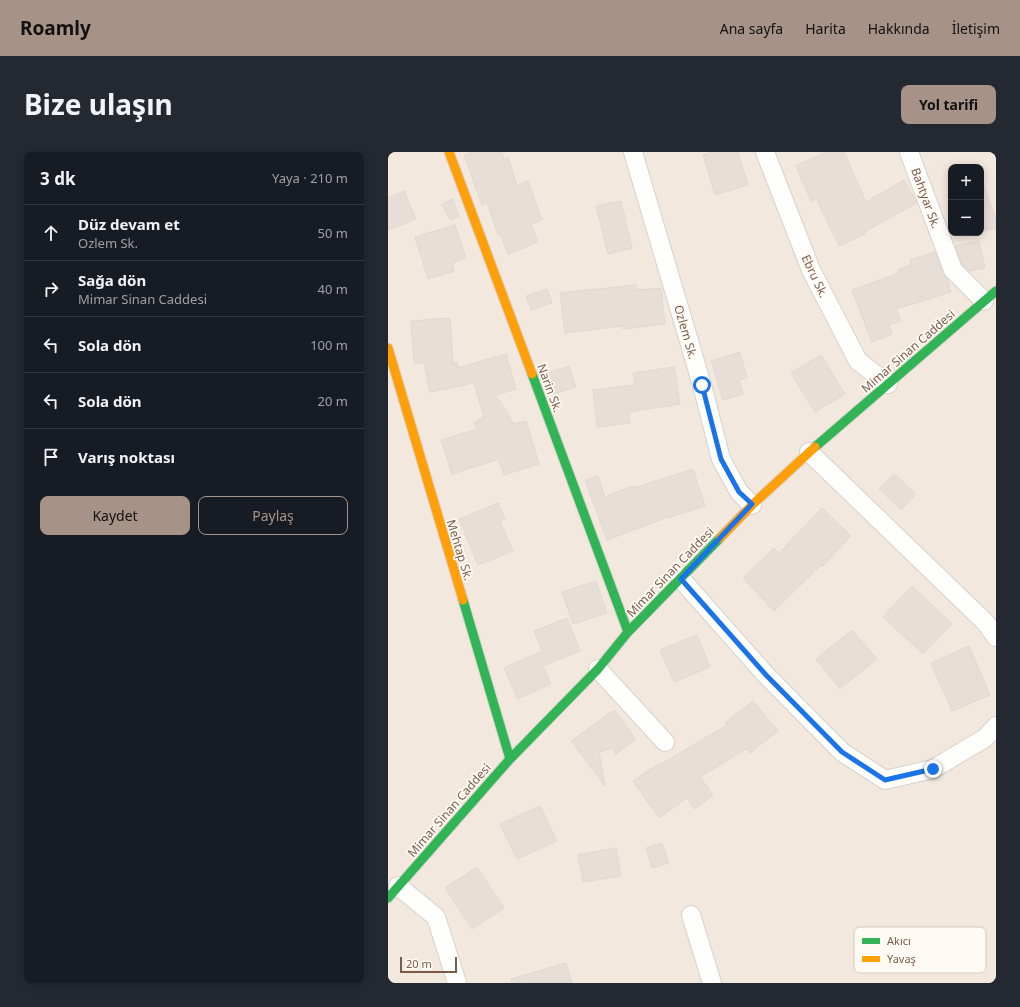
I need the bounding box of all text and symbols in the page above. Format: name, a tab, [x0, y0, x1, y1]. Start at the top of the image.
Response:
text: Roamly	[20, 15, 91, 41]
text: Ana sayfa	[720, 19, 783, 38]
text: Harita	[805, 19, 846, 38]
text: Hakkında	[868, 19, 930, 38]
text: İletişim	[952, 19, 1000, 38]
text: Bize ulaşın	[24, 85, 173, 123]
button: Yol tarifi	[901, 85, 996, 124]
map controls	[948, 164, 984, 236]
button: +	[948, 164, 984, 200]
street label: Bahtyar Sk.	[907, 165, 945, 231]
text: 3 dk	[40, 167, 75, 190]
text: Yaya · 210 m	[272, 169, 348, 187]
button: −	[948, 200, 984, 236]
text: Düz devam et	[78, 214, 180, 234]
icon: ahead	[40, 222, 62, 244]
text: 50 m	[318, 224, 348, 242]
text: Ozlem Sk.	[78, 234, 138, 252]
street label: Ebru Sk.	[798, 252, 832, 300]
text: Sağa dön	[78, 270, 146, 290]
icon: right	[40, 278, 62, 300]
text: 40 m	[318, 280, 348, 298]
text: Mimar Sinan Caddesi	[78, 290, 207, 308]
street label: Ozlem Sk.	[670, 303, 702, 361]
street label: Mimar Sinan Caddesi	[857, 306, 959, 396]
icon: left	[40, 334, 62, 356]
text: Sola dön	[78, 335, 142, 355]
text: 100 m	[310, 336, 348, 354]
street label: Narin Sk.	[533, 361, 567, 415]
route start	[693, 376, 711, 394]
icon: left	[40, 390, 62, 412]
text: Sola dön	[78, 391, 142, 411]
text: 20 m	[318, 392, 348, 410]
icon: arrive	[40, 446, 62, 468]
text: Varış noktası	[78, 447, 175, 467]
button: Kaydet	[40, 496, 190, 535]
button: Paylaş	[198, 496, 348, 535]
street label: Mehtap Sk.	[443, 517, 477, 583]
street label: Mimar Sinan Caddesi	[623, 523, 717, 621]
street label: Mimar Sinan Caddesi	[404, 759, 494, 861]
route end	[924, 760, 942, 778]
legend	[854, 927, 986, 973]
text: Akıcı	[887, 933, 911, 948]
text: Yavaş	[887, 951, 916, 966]
scale bar	[400, 955, 457, 974]
text: 20 m	[406, 956, 432, 971]

